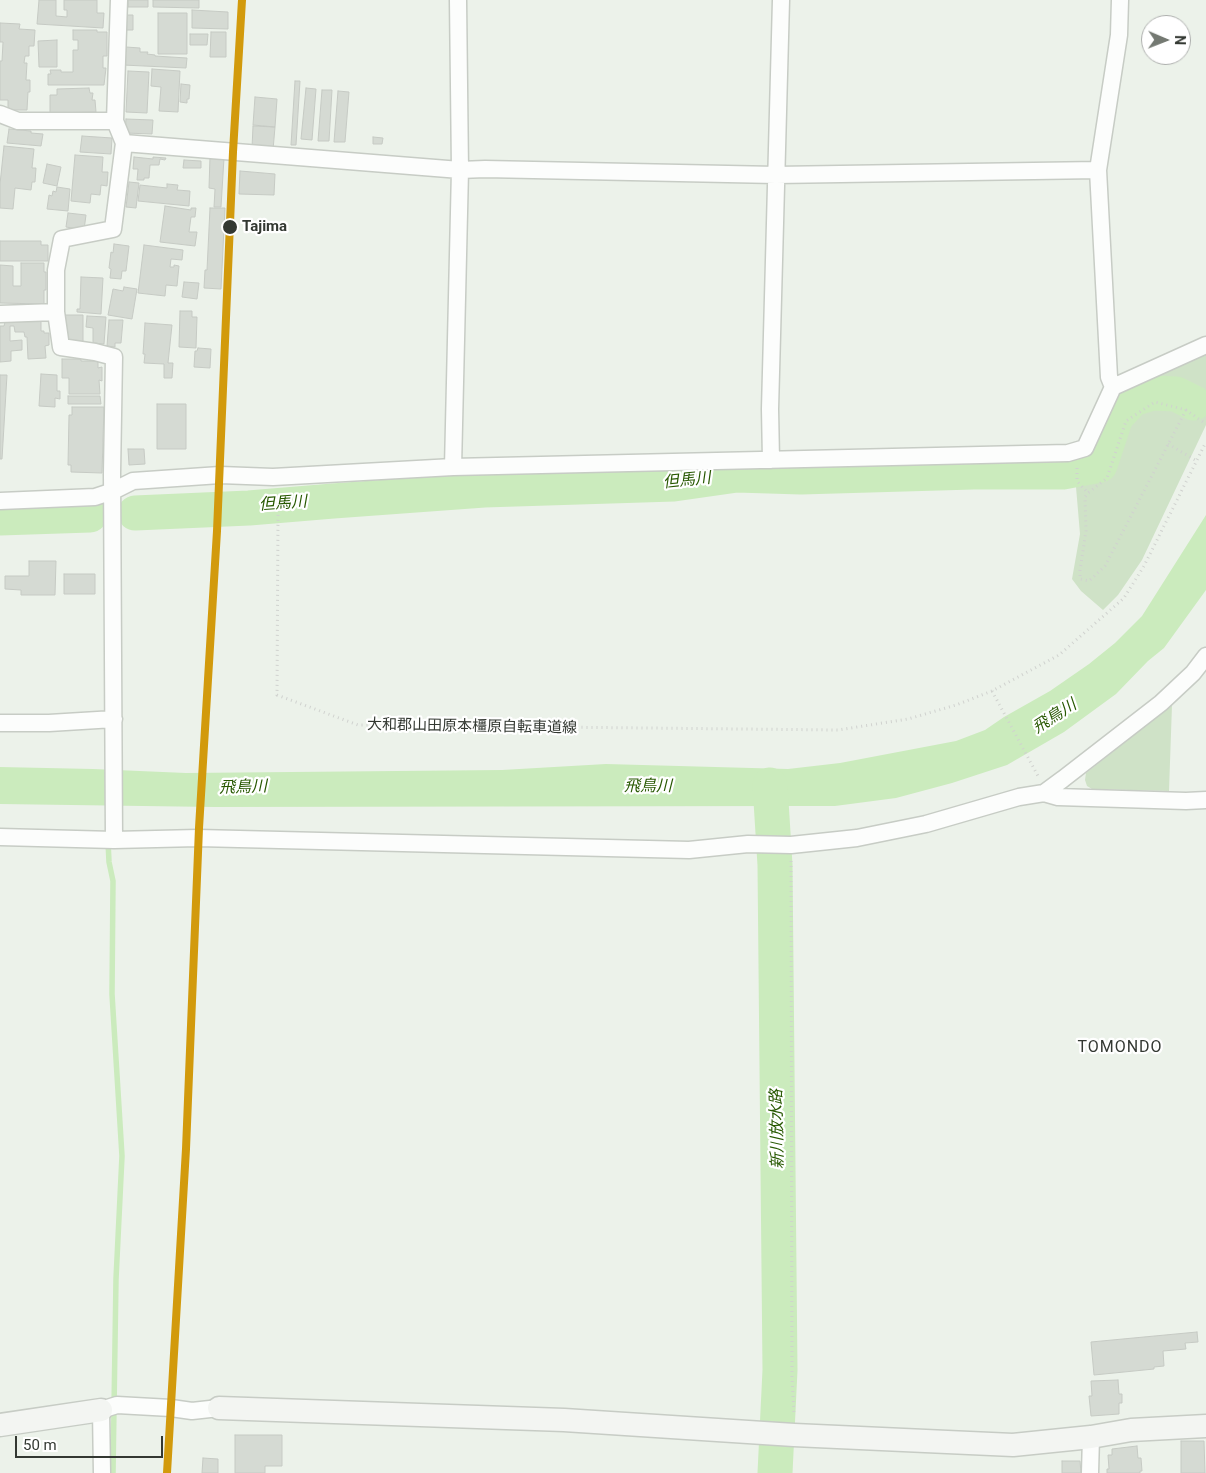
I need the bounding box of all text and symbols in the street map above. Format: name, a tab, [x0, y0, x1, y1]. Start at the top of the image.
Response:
north arrow	[1141, 15, 1191, 65]
text: N	[1172, 35, 1188, 45]
marker: Tajima	[221, 218, 239, 236]
place label: Tajima	[242, 218, 287, 236]
water label: 但馬川	[662, 469, 712, 493]
water label: 但馬川	[258, 493, 308, 515]
water label: 飛鳥川	[1030, 696, 1080, 738]
street label: 大和郡山田原本橿原自転車道線	[367, 716, 577, 738]
water label: 飛鳥川	[624, 777, 672, 797]
water label: 飛鳥川	[219, 778, 267, 798]
district label: TOMONDO	[1077, 1038, 1163, 1058]
water label: 新川放水路	[768, 1089, 788, 1169]
scale bar	[18, 1426, 165, 1458]
text: 50 m	[23, 1436, 57, 1454]

